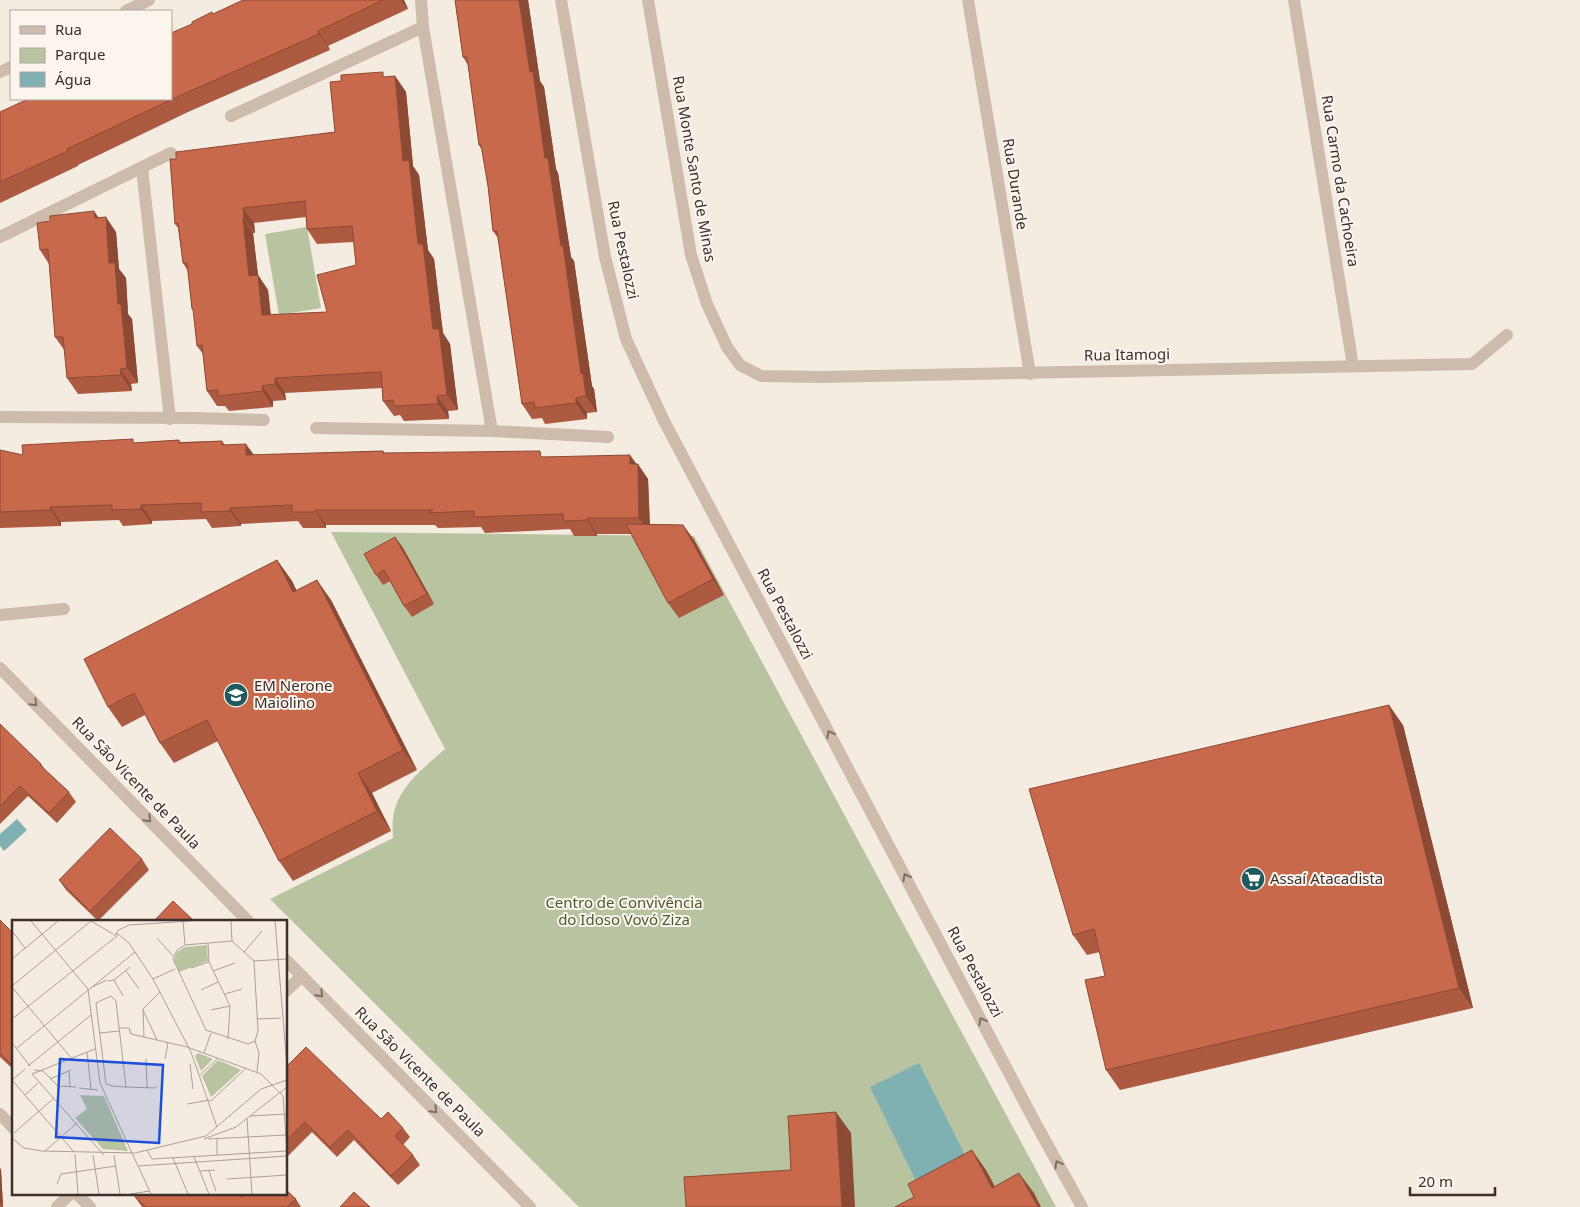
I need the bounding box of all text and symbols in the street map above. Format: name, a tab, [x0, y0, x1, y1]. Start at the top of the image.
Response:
legend	[10, 10, 172, 100]
text: Rua	[55, 19, 82, 39]
text: Parque	[55, 44, 105, 64]
text: Água	[55, 69, 92, 89]
street label: Rua Monte Santo de Minas	[669, 74, 721, 264]
street label: Rua Carmo da Cachoeira	[1318, 94, 1364, 268]
street label: Rua Durande	[999, 137, 1033, 231]
street label: Rua Pestalozzi	[604, 199, 644, 301]
street label: Rua Itamogi	[1084, 343, 1170, 365]
street label: Rua Pestalozzi	[754, 565, 818, 662]
place label: EM Nerone Maiolino	[254, 675, 332, 712]
school or university icon: EM Nerone Maiolino	[223, 682, 249, 708]
one-way arrow	[28, 697, 37, 706]
street label: Rua São Vicente de Paula	[68, 712, 205, 853]
one-way arrow	[826, 730, 836, 739]
one-way arrow	[142, 813, 151, 822]
supermarket icon: Assaí Atacadista	[1240, 866, 1266, 892]
place label: Assaí Atacadista	[1270, 868, 1383, 888]
one-way arrow	[902, 873, 912, 882]
park label: Centro de Convivência do Idoso Vovó Ziza	[545, 892, 703, 929]
inset map	[12, 920, 288, 1194]
street label: Rua Pestalozzi	[944, 923, 1008, 1020]
one-way arrow	[314, 989, 323, 998]
street label: Rua São Vicente de Paula	[351, 1002, 490, 1141]
one-way arrow	[978, 1017, 988, 1026]
one-way arrow	[428, 1105, 437, 1114]
one-way arrow	[1055, 1161, 1065, 1170]
scale bar	[1410, 1164, 1495, 1196]
text: 20 m	[1418, 1171, 1453, 1191]

